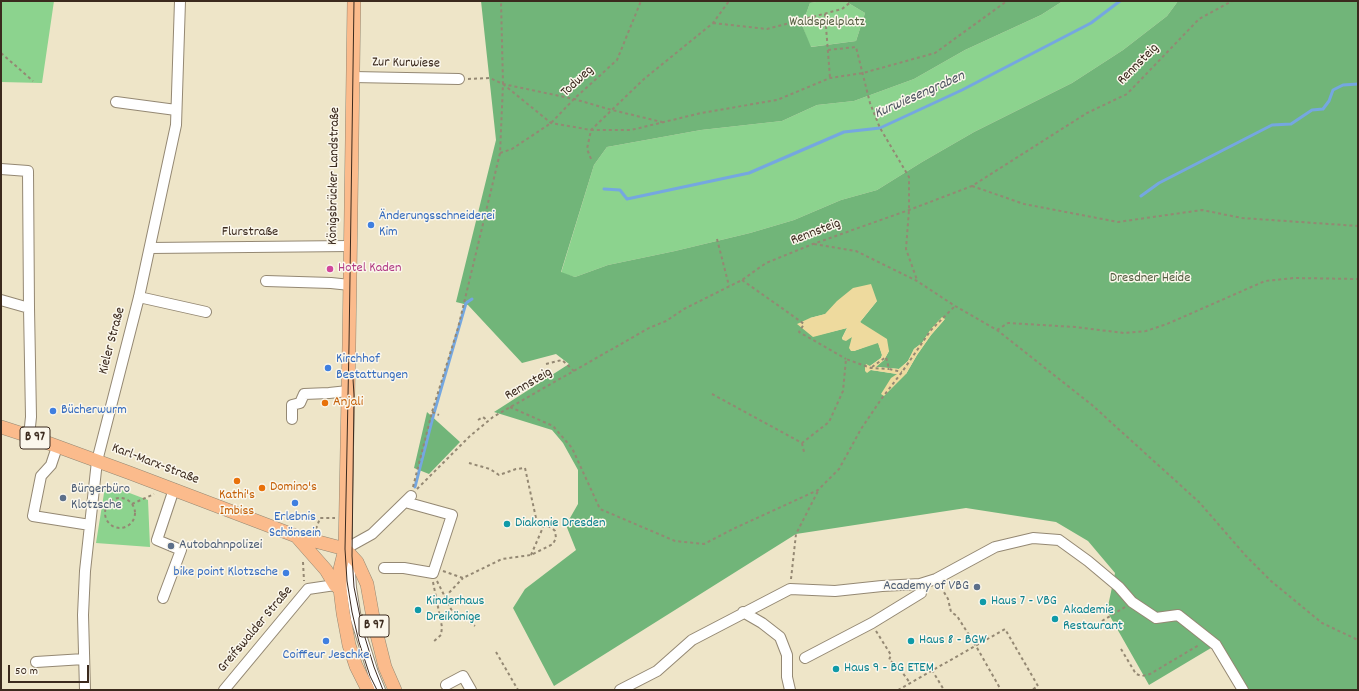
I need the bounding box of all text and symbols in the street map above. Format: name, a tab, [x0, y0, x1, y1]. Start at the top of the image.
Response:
park label: Waldspielplatz	[789, 15, 865, 31]
street label: Rennsteig	[1115, 41, 1163, 89]
street label: Zur Kurwiese	[372, 55, 440, 73]
street label: Todweg	[558, 63, 598, 101]
water label: Kurwiesengraben	[872, 68, 968, 124]
street label: Königsbrücker Landstraße	[325, 107, 345, 245]
place label: Änderungsschneiderei Kim	[379, 209, 495, 242]
street label: Rennsteig	[789, 216, 843, 250]
marker: Änderungsschneiderei Kim	[366, 220, 376, 230]
street label: Flurstraße	[222, 225, 278, 241]
place label: Hotel Kaden	[338, 261, 401, 277]
marker: Hotel Kaden	[325, 264, 335, 274]
park label: Dresdner Heide	[1110, 271, 1190, 287]
street label: Kieler Straße	[96, 306, 130, 376]
place label: Kirchhof Bestattungen	[336, 352, 408, 384]
marker: Kirchhof Bestattungen	[323, 363, 333, 373]
street label: Rennsteig	[502, 365, 556, 405]
place label: Anjali	[333, 395, 363, 411]
marker: Anjali	[320, 398, 330, 408]
place label: Bücherwurm	[61, 403, 127, 419]
marker: Bücherwurm	[48, 406, 58, 416]
road number: B 97	[20, 427, 50, 449]
street label: Karl-Marx-Straße	[109, 441, 201, 489]
marker: Kathi's Imbiss	[232, 476, 242, 486]
place label: Domino's	[270, 480, 317, 496]
place label: Bürgerbüro Klotzsche	[71, 482, 130, 514]
marker: Domino's	[257, 483, 267, 493]
place label: Kathi's Imbiss	[219, 488, 255, 520]
marker: Bürgerbüro Klotzsche	[58, 493, 68, 503]
marker: Erlebnis Schönsein	[290, 498, 300, 508]
place label: Erlebnis Schönsein	[269, 510, 321, 542]
place label: Diakonie Dresden	[515, 516, 605, 532]
marker: Diakonie Dresden	[502, 519, 512, 529]
place label: Autobahnpolizei	[179, 538, 262, 554]
marker: Autobahnpolizei	[166, 541, 176, 551]
place label: bike point Klotzsche	[174, 565, 278, 581]
marker: bike point Klotzsche	[281, 568, 291, 578]
place label: Academy of VBG	[883, 579, 969, 595]
marker: Academy of VBG	[972, 582, 982, 592]
street label: Greifswalder Straße	[215, 583, 297, 677]
place label: Kinderhaus Dreikönige	[426, 594, 484, 626]
place label: Haus 7 - VBG	[991, 594, 1057, 610]
marker: Haus 7 - VBG	[978, 597, 988, 607]
place label: Akademie Restaurant	[1063, 603, 1123, 636]
marker: Kinderhaus Dreikönige	[413, 605, 423, 615]
marker: Akademie Restaurant	[1050, 614, 1060, 624]
road number: B 97	[359, 615, 389, 637]
place label: Haus 8 - BGW	[919, 633, 986, 649]
marker: Coiffeur Jeschke	[321, 636, 331, 646]
marker: Haus 8 - BGW	[906, 636, 916, 646]
place label: Coiffeur Jeschke	[283, 648, 369, 664]
scale bar	[10, 657, 91, 683]
place label: Haus 9 - BG ETEM	[844, 661, 934, 677]
text: 50 m	[15, 663, 38, 680]
marker: Haus 9 - BG ETEM	[831, 664, 841, 674]

